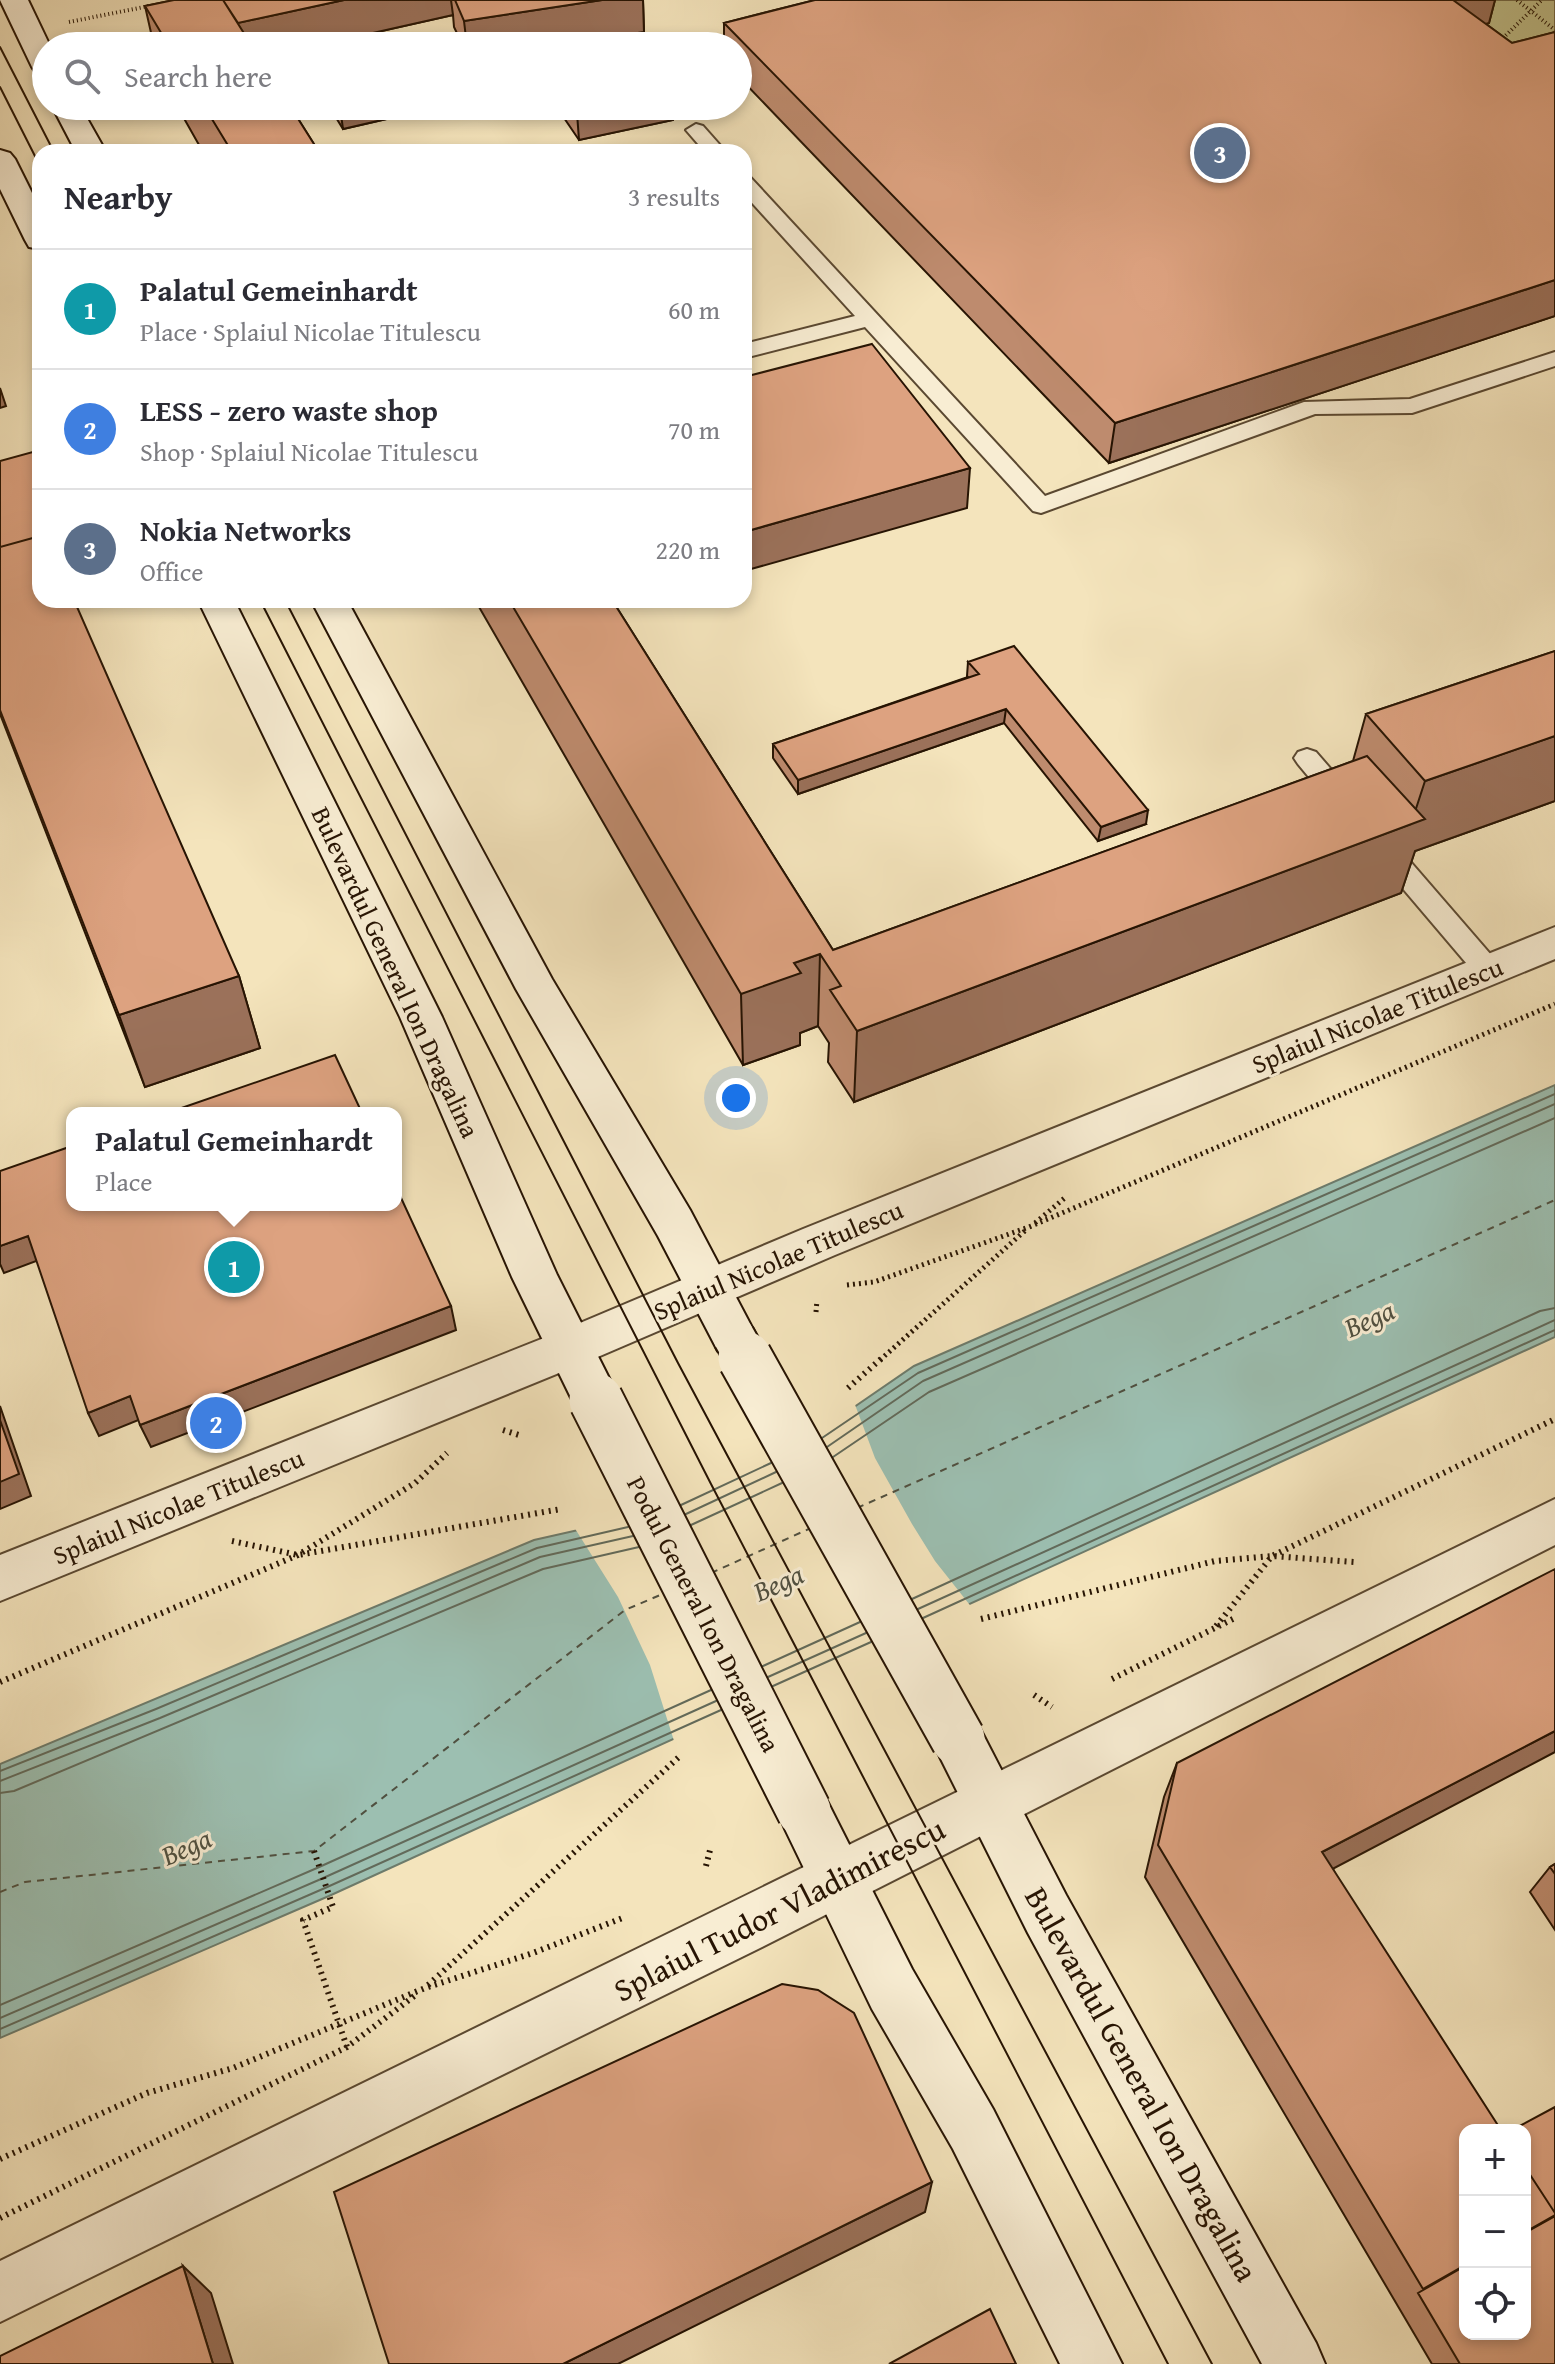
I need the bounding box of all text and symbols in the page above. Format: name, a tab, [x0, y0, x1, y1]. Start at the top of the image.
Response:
search box	[32, 32, 752, 120]
icon: search	[60, 54, 104, 98]
text: Search here	[124, 54, 272, 98]
pin: 3	[1194, 123, 1246, 183]
text: Nearby	[64, 172, 173, 221]
text: 3 results	[628, 177, 720, 216]
text: Palatul Gemeinhardt	[140, 268, 418, 312]
text: 1	[83, 290, 97, 329]
text: 60 m	[668, 290, 720, 329]
text: Place · Splaiul Nicolae Titulescu	[140, 312, 481, 351]
text: LESS - zero waste shop	[140, 388, 438, 432]
text: 2	[83, 410, 97, 449]
text: 70 m	[668, 410, 720, 449]
text: Shop · Splaiul Nicolae Titulescu	[140, 432, 478, 471]
text: Nokia Networks	[140, 508, 351, 552]
text: 3	[83, 530, 97, 569]
text: 220 m	[655, 530, 720, 569]
text: Office	[140, 552, 204, 591]
street label: Bulevardul General Ion Dragalina	[302, 800, 490, 1145]
street label: Splaiul Nicolae Titulescu	[1246, 947, 1508, 1083]
your location	[716, 1078, 756, 1118]
popup	[66, 1107, 402, 1211]
text: Palatul Gemeinhardt	[95, 1118, 373, 1162]
text: Place	[95, 1162, 153, 1201]
street label: Splaiul Nicolae Titulescu	[647, 1190, 909, 1330]
pin: 1	[208, 1237, 260, 1297]
water label: Bega	[1336, 1289, 1401, 1348]
pin: 2	[190, 1393, 242, 1453]
street label: Splaiul Nicolae Titulescu	[47, 1438, 309, 1574]
street label: Podul General Ion Dragalina	[617, 1469, 791, 1759]
water label: Bega	[745, 1553, 810, 1612]
street label: Splaiul Tudor Vladimirescu	[605, 1805, 954, 2013]
water label: Bega	[153, 1817, 218, 1876]
street label: Bulevardul General Ion Dragalina	[1014, 1878, 1270, 2290]
map controls	[1459, 2124, 1531, 2340]
button: +	[1459, 2124, 1531, 2196]
button: −	[1459, 2196, 1531, 2268]
button: locate	[1459, 2268, 1531, 2340]

